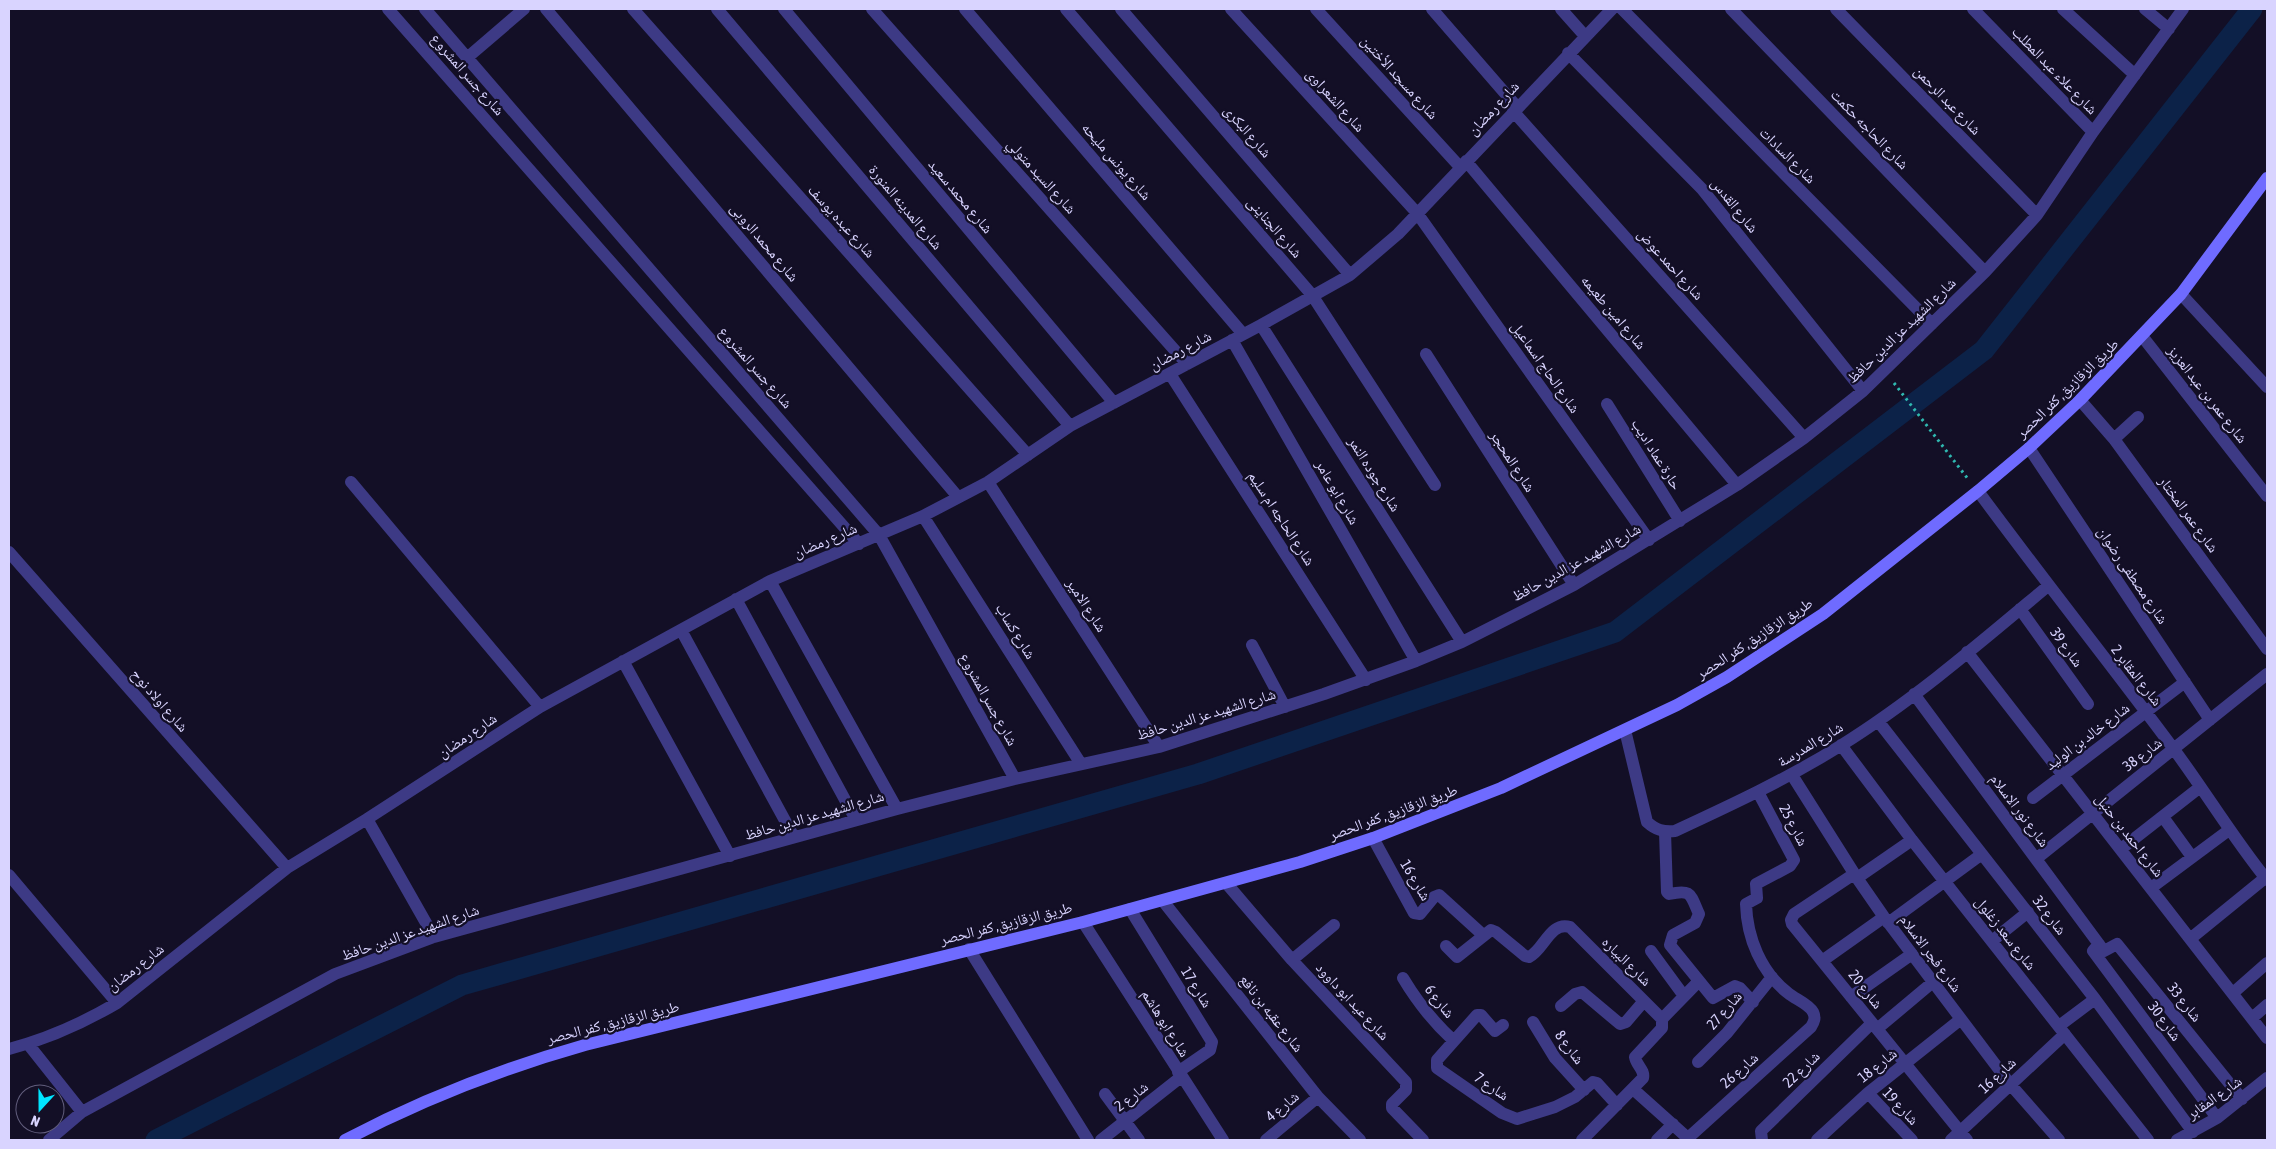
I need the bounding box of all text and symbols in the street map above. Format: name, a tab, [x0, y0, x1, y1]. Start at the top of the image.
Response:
street label: شارع علاء عبد المطلب	[2007, 23, 2101, 119]
street label: شارع جسر المشروع	[426, 29, 508, 120]
street label: شارع مسجد الأختين	[1356, 32, 1442, 124]
street label: شارع عبد الرحمن	[1910, 62, 1985, 139]
street label: شارع الشعراوى	[1302, 65, 1369, 137]
street label: شارع رمضان	[1464, 77, 1524, 140]
street label: شارع الحاجه حكمت	[1826, 86, 1912, 174]
street label: شارع البكرى	[1219, 101, 1275, 162]
street label: شارع يونس مليحه	[1077, 119, 1155, 205]
street label: شارع السادات	[1755, 123, 1820, 188]
street label: شارع السيد متولي	[1001, 135, 1080, 219]
street label: شارع محمد سعيد	[924, 156, 997, 238]
street label: شارع المدينه المنورة	[864, 161, 946, 254]
street label: شارع القدس	[1706, 174, 1762, 237]
street label: شارع عبده يوسف	[803, 181, 879, 262]
street label: شارع الجناينى	[1242, 193, 1306, 262]
street label: شارع محمد الروبى	[726, 199, 803, 286]
street label: شارع احمد عوض	[1633, 225, 1708, 305]
street label: شارع امين طعيمه	[1576, 271, 1650, 354]
street label: شارع الشهيد عز الدين حافظ	[1843, 274, 1960, 388]
street label: شارع الحاج اسماعيل	[1506, 318, 1584, 417]
street label: شارع جسر المشروع	[714, 322, 796, 413]
street label: شارع رمضان	[1146, 327, 1215, 375]
street label: طريق الزقازيق, كفر الحصر	[2012, 335, 2123, 443]
street label: شارع عمر بن عبد العزيز	[2163, 341, 2251, 447]
street label: حارة عماد اديب	[1628, 415, 1686, 493]
street label: شارع المحجر	[1485, 426, 1539, 496]
street label: شارع جوده النمر	[1343, 433, 1405, 516]
street label: شارع ابو عامر	[1311, 456, 1363, 528]
street label: شارع الحاجه ام سليم	[1243, 468, 1319, 570]
street label: شارع عمر المختار	[2153, 472, 2223, 557]
street label: شارع رمضان	[791, 519, 860, 563]
street label: شارع الشهيد عز الدين حافظ	[1509, 520, 1644, 606]
street label: شارع مصطفى رضوان	[2093, 523, 2172, 628]
street label: شارع الامير	[1061, 574, 1111, 636]
street label: طريق الزقازيق, كفر الحصر	[1692, 594, 1817, 684]
street label: شارع كساب	[991, 600, 1040, 663]
street label: شارع 39	[2045, 624, 2087, 671]
street label: شارع المقابر 2	[2106, 641, 2166, 710]
street label: شارع جسر المشروع	[955, 650, 1022, 749]
street label: شارع اولاد نوح	[127, 665, 192, 736]
street label: شارع الشهيد عز الدين حافظ	[1134, 685, 1278, 745]
street label: شارع خالد بن الوليد	[2042, 699, 2134, 775]
street label: شارع رمضان	[434, 709, 501, 763]
street label: شارع المدرسة	[1774, 718, 1847, 772]
street label: شارع 38	[2119, 733, 2166, 776]
street label: شارع نور الاسلام	[1985, 770, 2053, 851]
street label: طريق الزقازيق, كفر الحصر	[1325, 781, 1460, 845]
street label: شارع الشهيد عز الدين حافظ	[742, 787, 886, 845]
street label: شارع احمد بن حنبل	[2091, 790, 2168, 881]
street label: شارع 25	[1774, 801, 1812, 850]
street label: شارع 16	[1395, 856, 1435, 905]
street label: شارع 32	[2028, 892, 2071, 939]
street label: شارع سعد زغلول	[1970, 893, 2040, 975]
street label: طريق الزقازيق, كفر الحصر	[937, 898, 1074, 950]
street label: شارع الشهيد عز الدين حافظ	[339, 900, 482, 965]
street label: شارع فجر الاسلام	[1895, 911, 1966, 996]
street label: شارع البياره	[1597, 933, 1655, 991]
street label: شارع رمضان	[103, 939, 168, 996]
street label: شارع عيد ابو داوود	[1311, 959, 1393, 1045]
street label: شارع 17	[1176, 964, 1216, 1012]
street label: شارع 20	[1844, 966, 1887, 1013]
street label: شارع عقبه بن نافع	[1235, 971, 1308, 1056]
street label: شارع 33	[2163, 979, 2206, 1026]
street label: شارع 6	[1420, 981, 1459, 1022]
street label: شارع ابو هاشم	[1137, 986, 1194, 1061]
street label: شارع 27	[1703, 987, 1747, 1034]
street label: طريق الزقازيق, كفر الحصر	[544, 997, 681, 1049]
street label: شارع 30	[2143, 998, 2185, 1045]
street label: شارع 8	[1550, 1027, 1588, 1068]
street label: شارع 18	[1854, 1044, 1901, 1087]
street label: شارع 22	[1779, 1047, 1824, 1092]
street label: شارع 26	[1717, 1049, 1763, 1093]
street label: شارع 16	[1975, 1053, 2021, 1098]
street label: شارع 7	[1471, 1068, 1512, 1105]
street label: شارع المقابر	[2182, 1072, 2246, 1124]
street label: شارع 2	[1111, 1078, 1152, 1116]
north arrow	[15, 1084, 65, 1134]
street label: شارع 19	[1878, 1084, 1923, 1130]
street label: شارع 4	[1262, 1087, 1303, 1126]
text: N	[29, 1112, 42, 1130]

